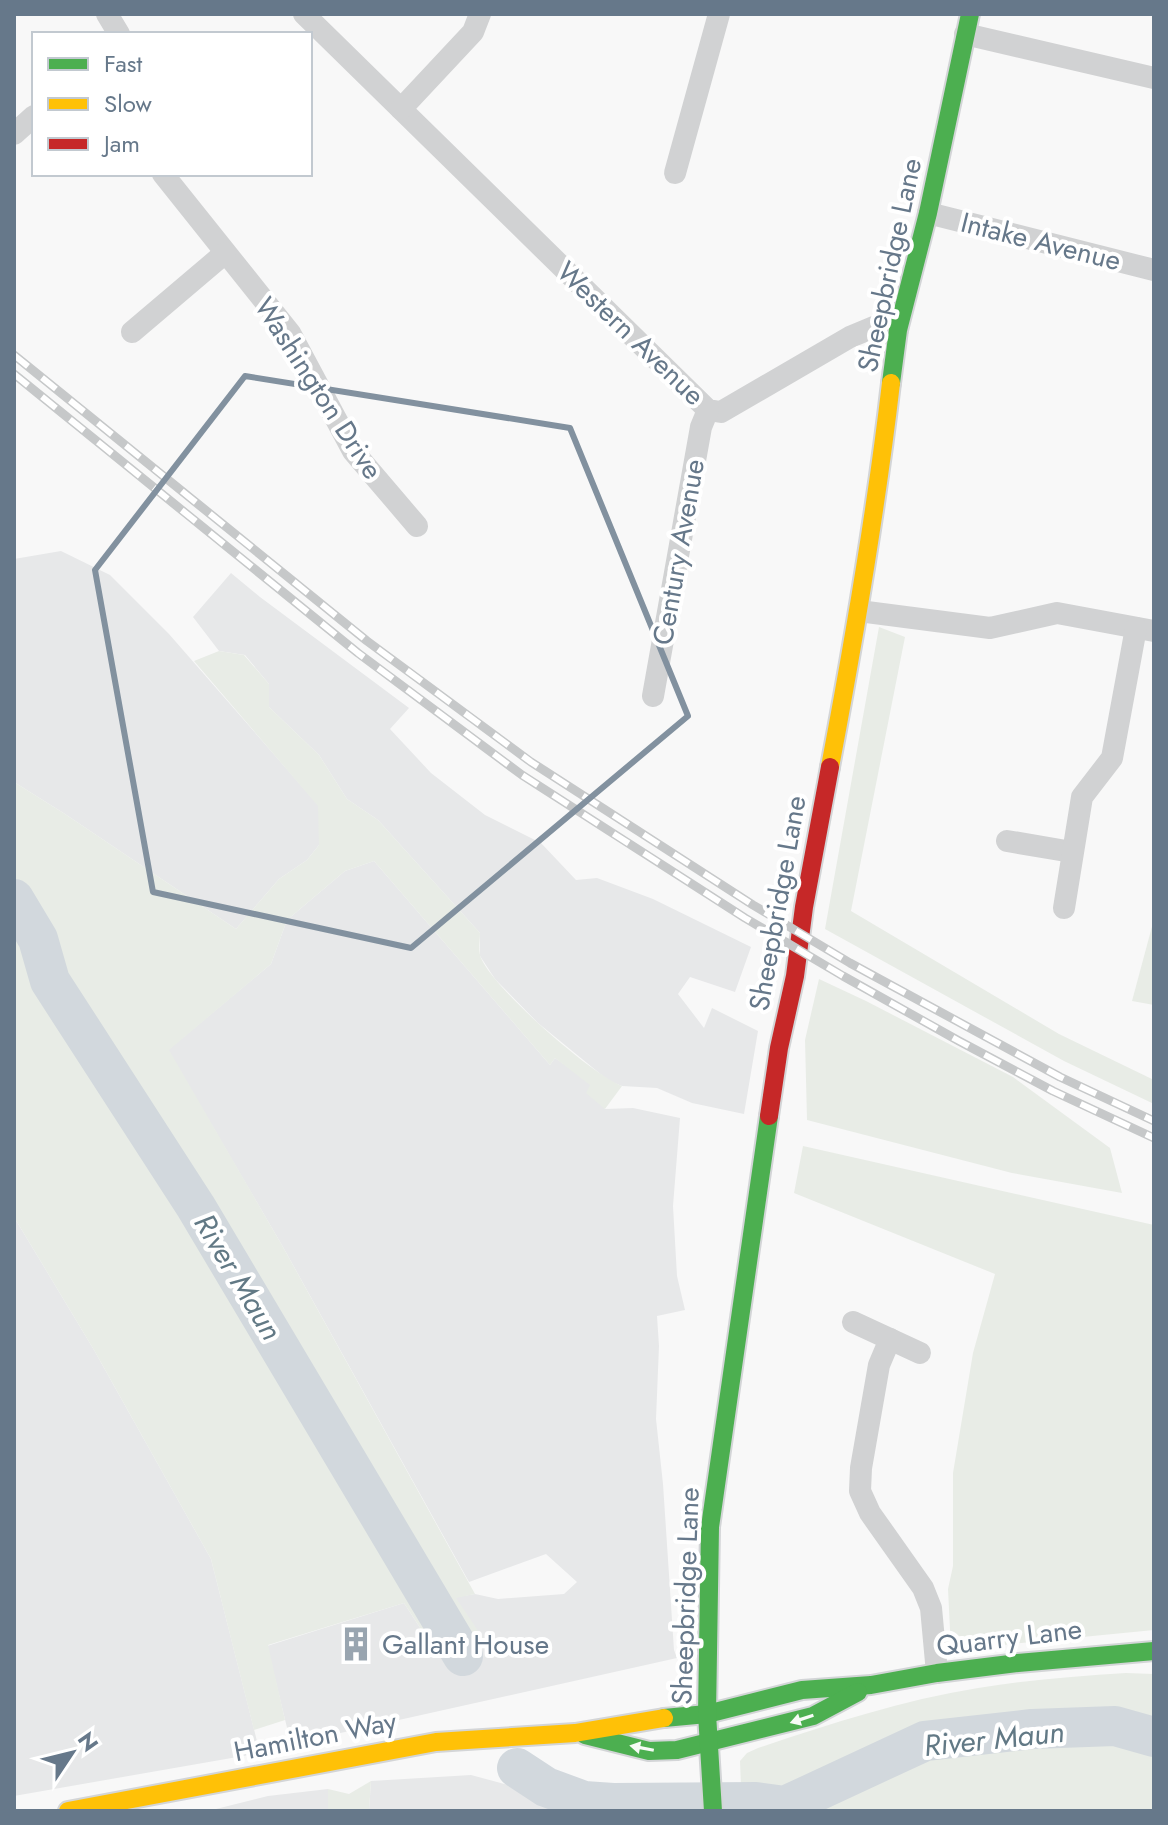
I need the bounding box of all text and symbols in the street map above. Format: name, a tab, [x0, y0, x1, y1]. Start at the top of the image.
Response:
legend	[32, 32, 312, 176]
text: Fast	[104, 46, 142, 81]
text: Slow	[104, 86, 152, 121]
text: Jam	[101, 126, 140, 161]
street label: Sheepbridge Lane	[847, 154, 932, 376]
street label: Intake Avenue	[956, 202, 1125, 281]
street label: Western Avenue	[547, 252, 714, 415]
street label: Washington Drive	[244, 289, 393, 487]
street label: Century Avenue	[642, 456, 715, 648]
street label: Sheepbridge Lane	[738, 792, 817, 1014]
water label: River Maun	[184, 1205, 293, 1348]
street label: Sheepbridge Lane	[661, 1487, 710, 1705]
street label: Quarry Lane	[934, 1608, 1084, 1667]
place label: Gallant House	[382, 1624, 549, 1665]
building icon: Gallant House	[337, 1625, 375, 1663]
street label: Hamilton Way	[230, 1701, 401, 1772]
water label: River Maun	[922, 1710, 1066, 1767]
north arrow	[32, 1713, 112, 1793]
one-way arrow	[789, 1713, 813, 1726]
text: N	[70, 1725, 106, 1758]
one-way arrow	[629, 1742, 654, 1754]

